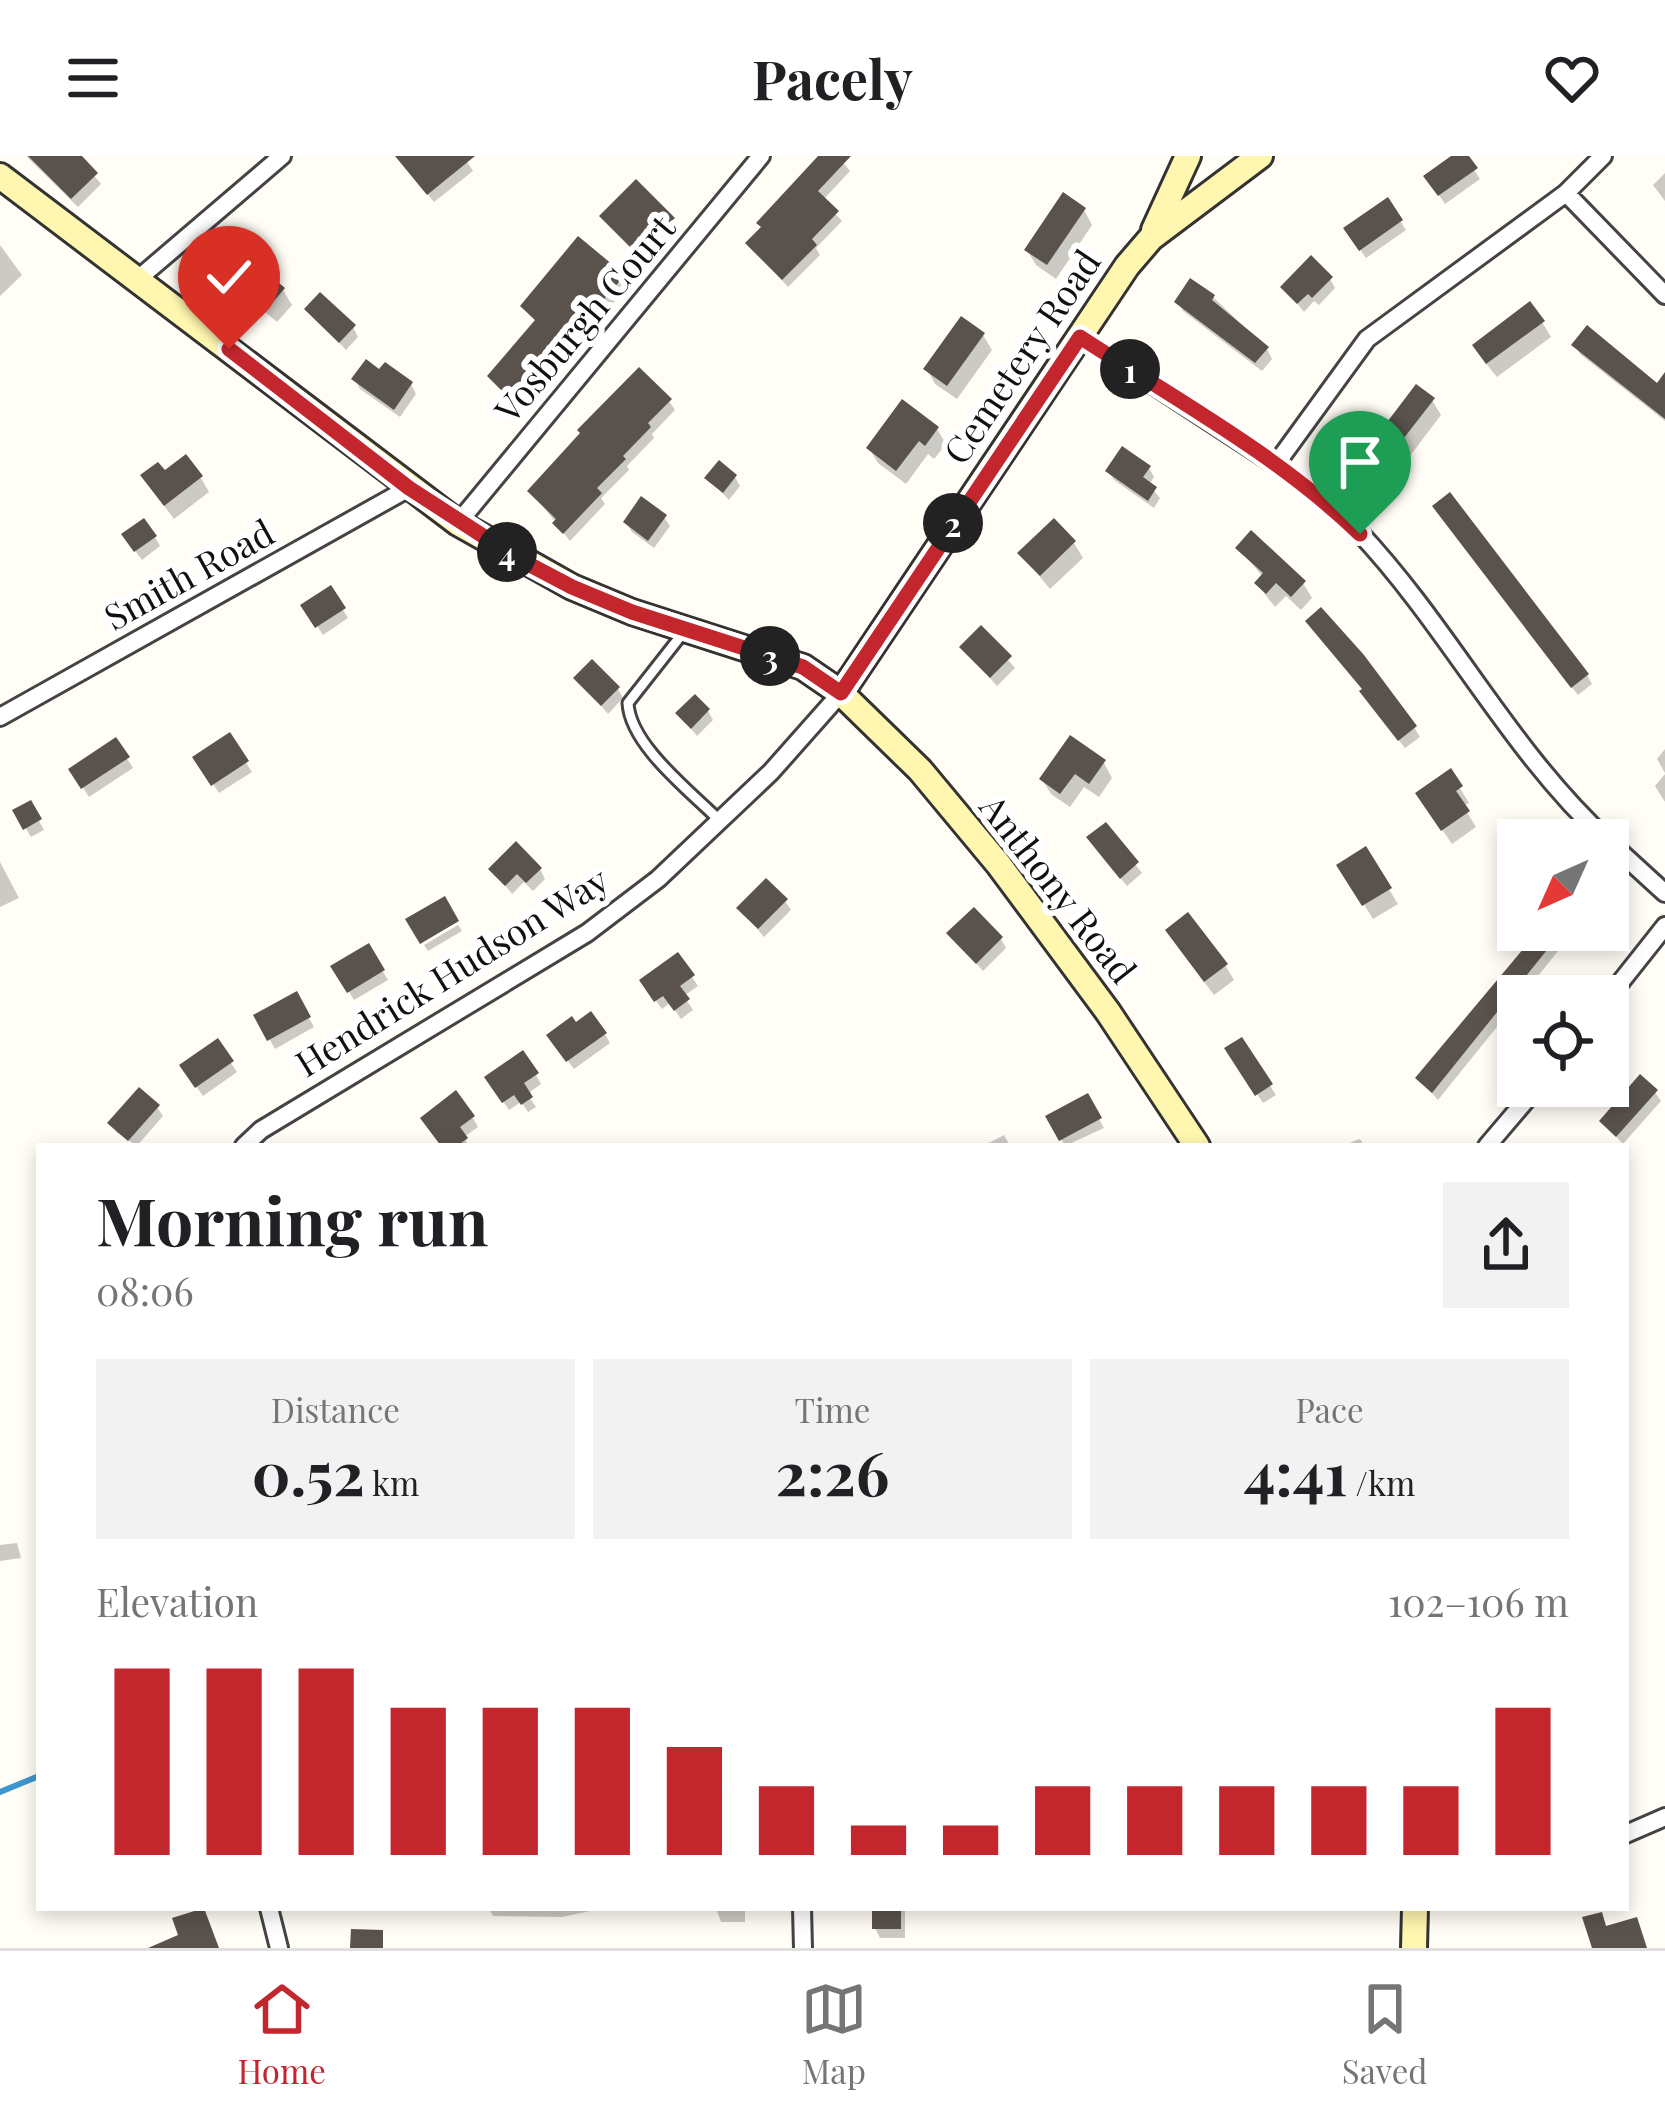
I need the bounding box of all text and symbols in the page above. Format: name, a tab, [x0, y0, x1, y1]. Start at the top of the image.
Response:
text: Pacely	[752, 42, 913, 114]
icon: menu	[60, 45, 126, 111]
icon: heart	[1539, 45, 1605, 111]
street label: Vosburgh Court	[482, 203, 685, 432]
pin	[178, 226, 280, 349]
street label: Cemetery Road	[931, 240, 1110, 472]
icon: check	[196, 244, 262, 310]
pin: 1	[1100, 339, 1160, 399]
text: 1	[1124, 347, 1136, 391]
pin	[1309, 411, 1411, 534]
icon: arrive	[1327, 429, 1393, 495]
pin: 2	[923, 493, 983, 553]
text: 2	[944, 501, 962, 545]
street label: Smith Road	[95, 507, 281, 640]
pin: 4	[477, 522, 537, 582]
text: 4	[498, 530, 516, 574]
pin: 3	[740, 626, 800, 686]
text: 3	[762, 634, 778, 678]
street label: Anthony Road	[970, 783, 1148, 992]
north arrow	[1497, 819, 1629, 951]
map controls	[1497, 819, 1629, 1107]
street label: Hendrick Hudson Way	[286, 855, 616, 1086]
button: locate	[1497, 975, 1629, 1107]
text: Morning run	[96, 1175, 489, 1263]
button: share	[1443, 1182, 1569, 1308]
text: 08:06	[96, 1264, 194, 1316]
text: Distance	[271, 1387, 400, 1431]
text: Time	[794, 1387, 871, 1431]
text: Pace	[1295, 1387, 1364, 1431]
text: 0.52	[252, 1431, 365, 1511]
text: 2:26	[776, 1431, 889, 1511]
text: 4:41	[1244, 1431, 1347, 1511]
text: km	[365, 1460, 419, 1504]
text: /km	[1347, 1460, 1415, 1504]
text: Elevation	[96, 1575, 258, 1627]
text: 102–106 m	[1388, 1575, 1569, 1627]
tab: Home	[237, 1976, 326, 2092]
tab: Map	[801, 1976, 867, 2092]
tab: Saved	[1342, 1976, 1428, 2092]

